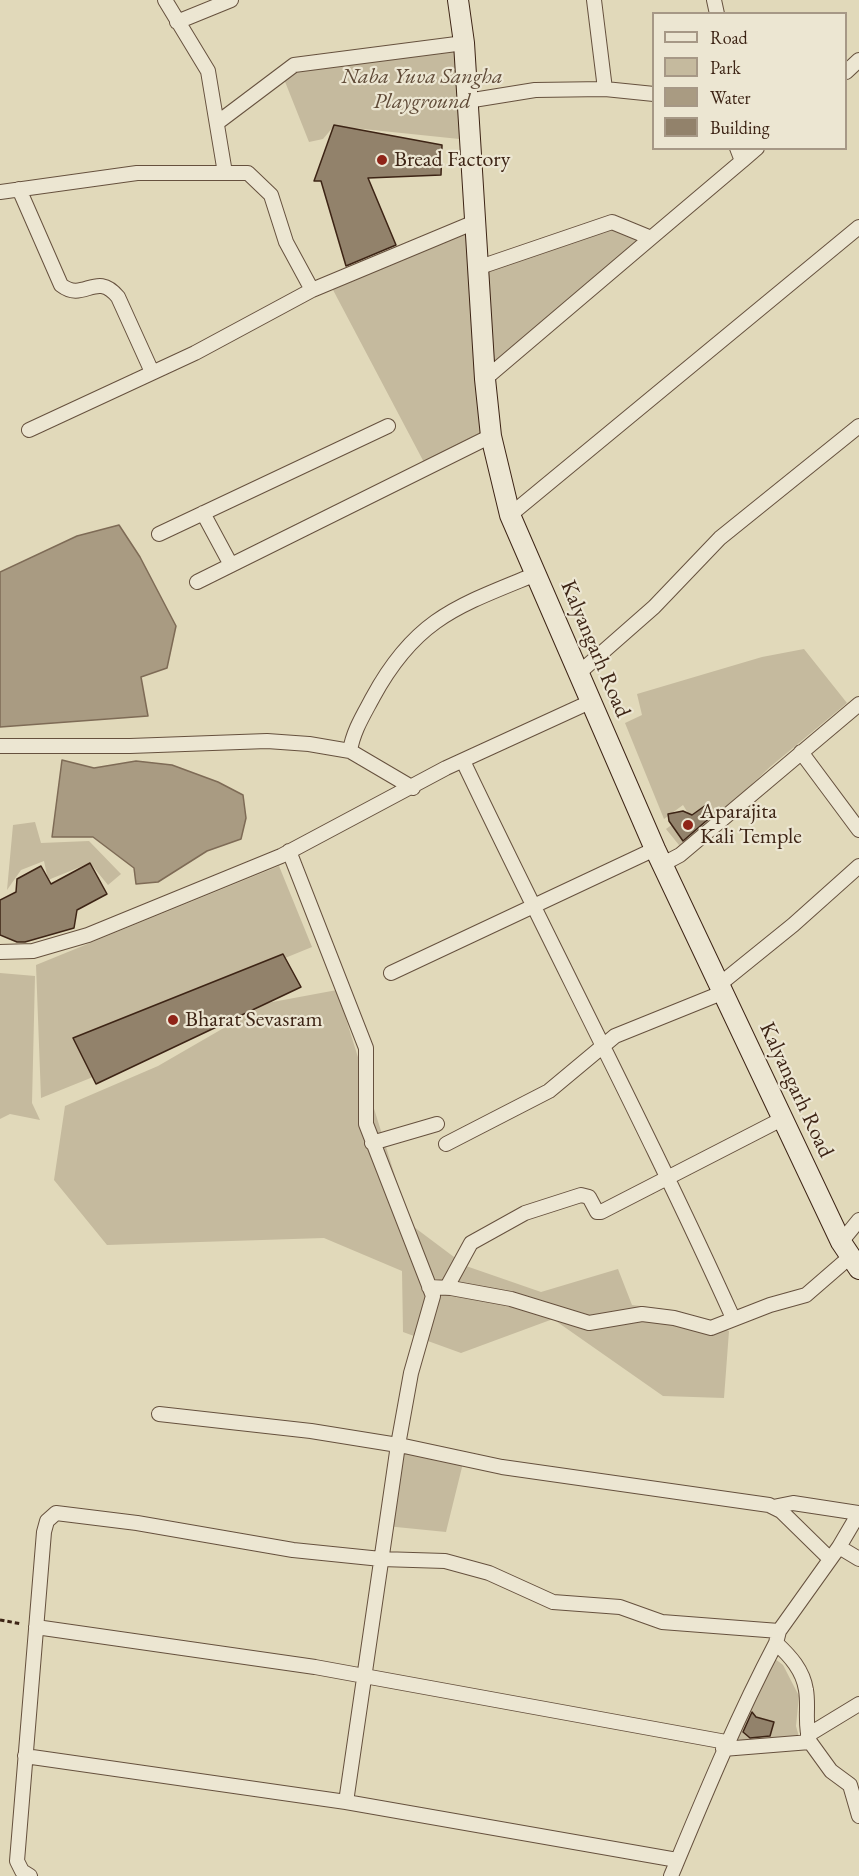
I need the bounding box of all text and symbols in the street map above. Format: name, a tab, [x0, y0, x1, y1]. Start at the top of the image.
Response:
legend	[652, 12, 847, 150]
text: Road	[710, 26, 748, 49]
text: Park	[710, 56, 741, 79]
park label: Naba Yuva Sangha Playground	[341, 64, 503, 116]
text: Water	[710, 86, 751, 109]
text: Building	[710, 116, 770, 139]
place label: Bread Factory	[394, 147, 510, 173]
marker: Bread Factory	[375, 153, 389, 167]
street label: Kalyangarh Road	[554, 577, 636, 721]
place label: Aparajita Kali Temple	[700, 799, 802, 850]
marker: Aparajita Kali Temple	[681, 818, 695, 832]
place label: Bharat Sevasram	[185, 1007, 323, 1033]
marker: Bharat Sevasram	[166, 1013, 180, 1027]
street label: Kalyangarh Road	[753, 1018, 839, 1162]

